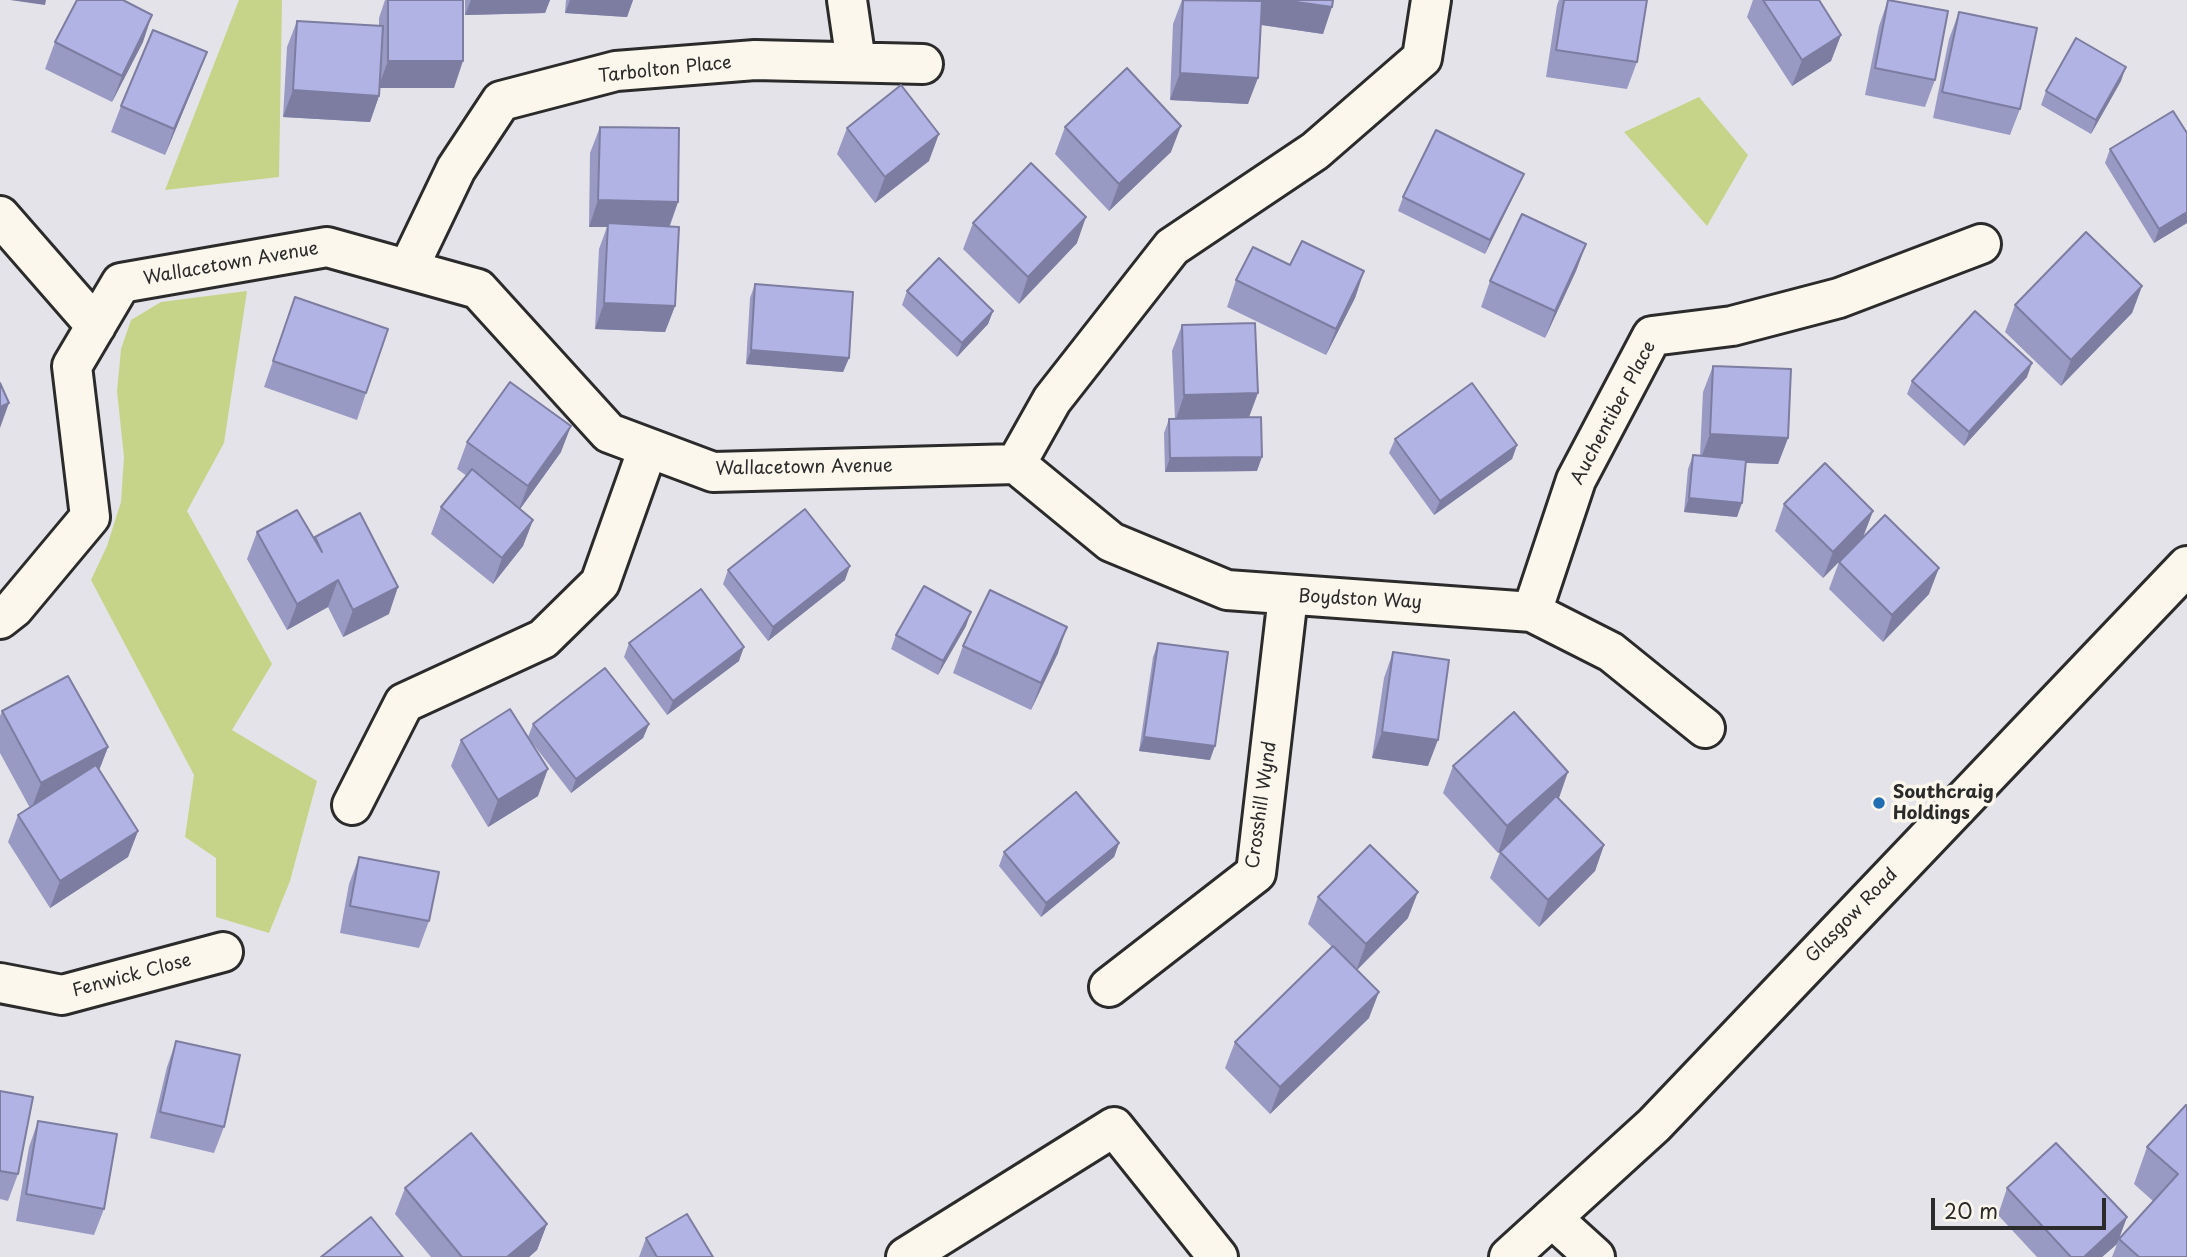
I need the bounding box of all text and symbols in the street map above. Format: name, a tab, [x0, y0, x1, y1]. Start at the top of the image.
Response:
street label: Tarbolton Place	[597, 52, 733, 88]
street label: Wallacetown Avenue	[142, 238, 320, 290]
street label: Auchentiber Place	[1567, 338, 1661, 488]
street label: Wallacetown Avenue	[715, 456, 893, 480]
street label: Boydston Way	[1298, 586, 1422, 614]
street label: Crosshill Wynd	[1242, 740, 1282, 870]
place label: Southcraig Holdings	[1893, 782, 1994, 824]
marker: Southcraig Holdings	[1871, 795, 1887, 811]
street label: Glasgow Road	[1802, 864, 1902, 968]
street label: Fenwick Close	[70, 950, 194, 1002]
scale bar	[1935, 1184, 2110, 1228]
text: 20 m	[1944, 1194, 1998, 1226]

